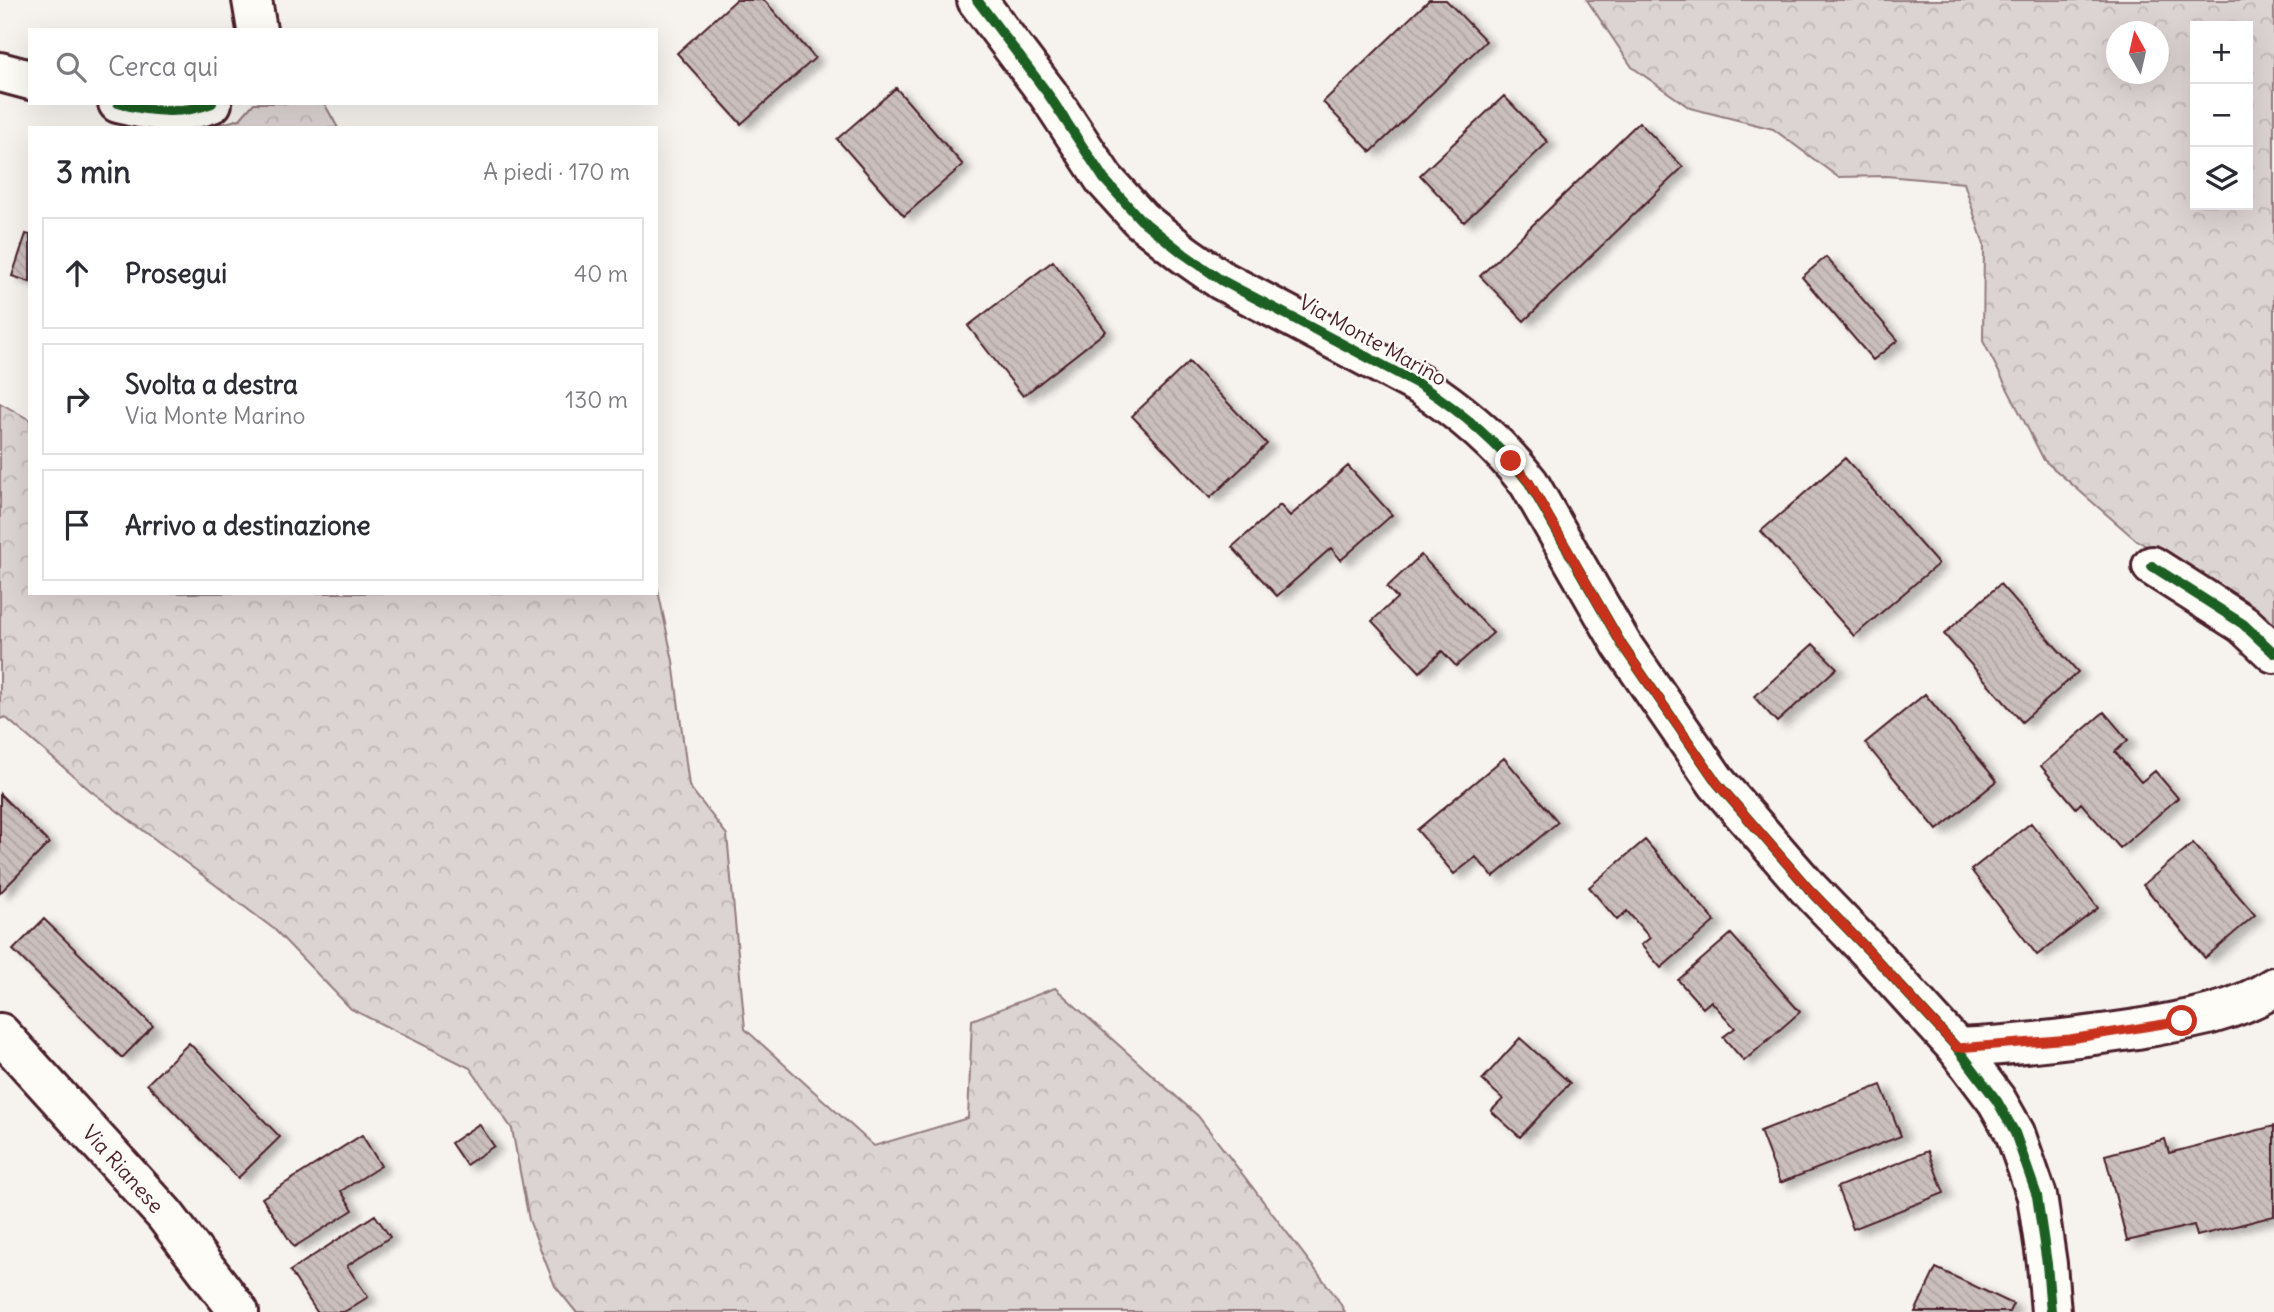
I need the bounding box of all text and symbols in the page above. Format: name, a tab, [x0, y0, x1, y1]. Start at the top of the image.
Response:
north arrow	[2106, 21, 2169, 84]
map controls	[2190, 21, 2253, 210]
button: +	[2190, 21, 2253, 84]
search box	[28, 28, 658, 105]
icon: search	[52, 48, 90, 86]
text: Cerca qui	[108, 50, 218, 83]
button: −	[2190, 84, 2253, 147]
button: layers	[2190, 147, 2253, 210]
text: 3 min	[56, 153, 131, 191]
text: A piedi · 170 m	[483, 157, 630, 186]
icon: ahead	[58, 254, 96, 292]
text: Prosegui	[125, 257, 227, 290]
text: 40 m	[574, 259, 628, 288]
street label: Via Monte Marino	[1294, 288, 1452, 392]
text: Svolta a destra	[125, 368, 298, 401]
icon: right	[58, 380, 96, 418]
text: 130 m	[565, 385, 628, 414]
text: Via Monte Marino	[125, 401, 305, 430]
route end	[1495, 445, 1526, 476]
icon: arrive	[58, 506, 96, 544]
text: Arrivo a destinazione	[125, 509, 371, 542]
route start	[2166, 1005, 2197, 1036]
street label: Via Rianese	[76, 1119, 170, 1219]

